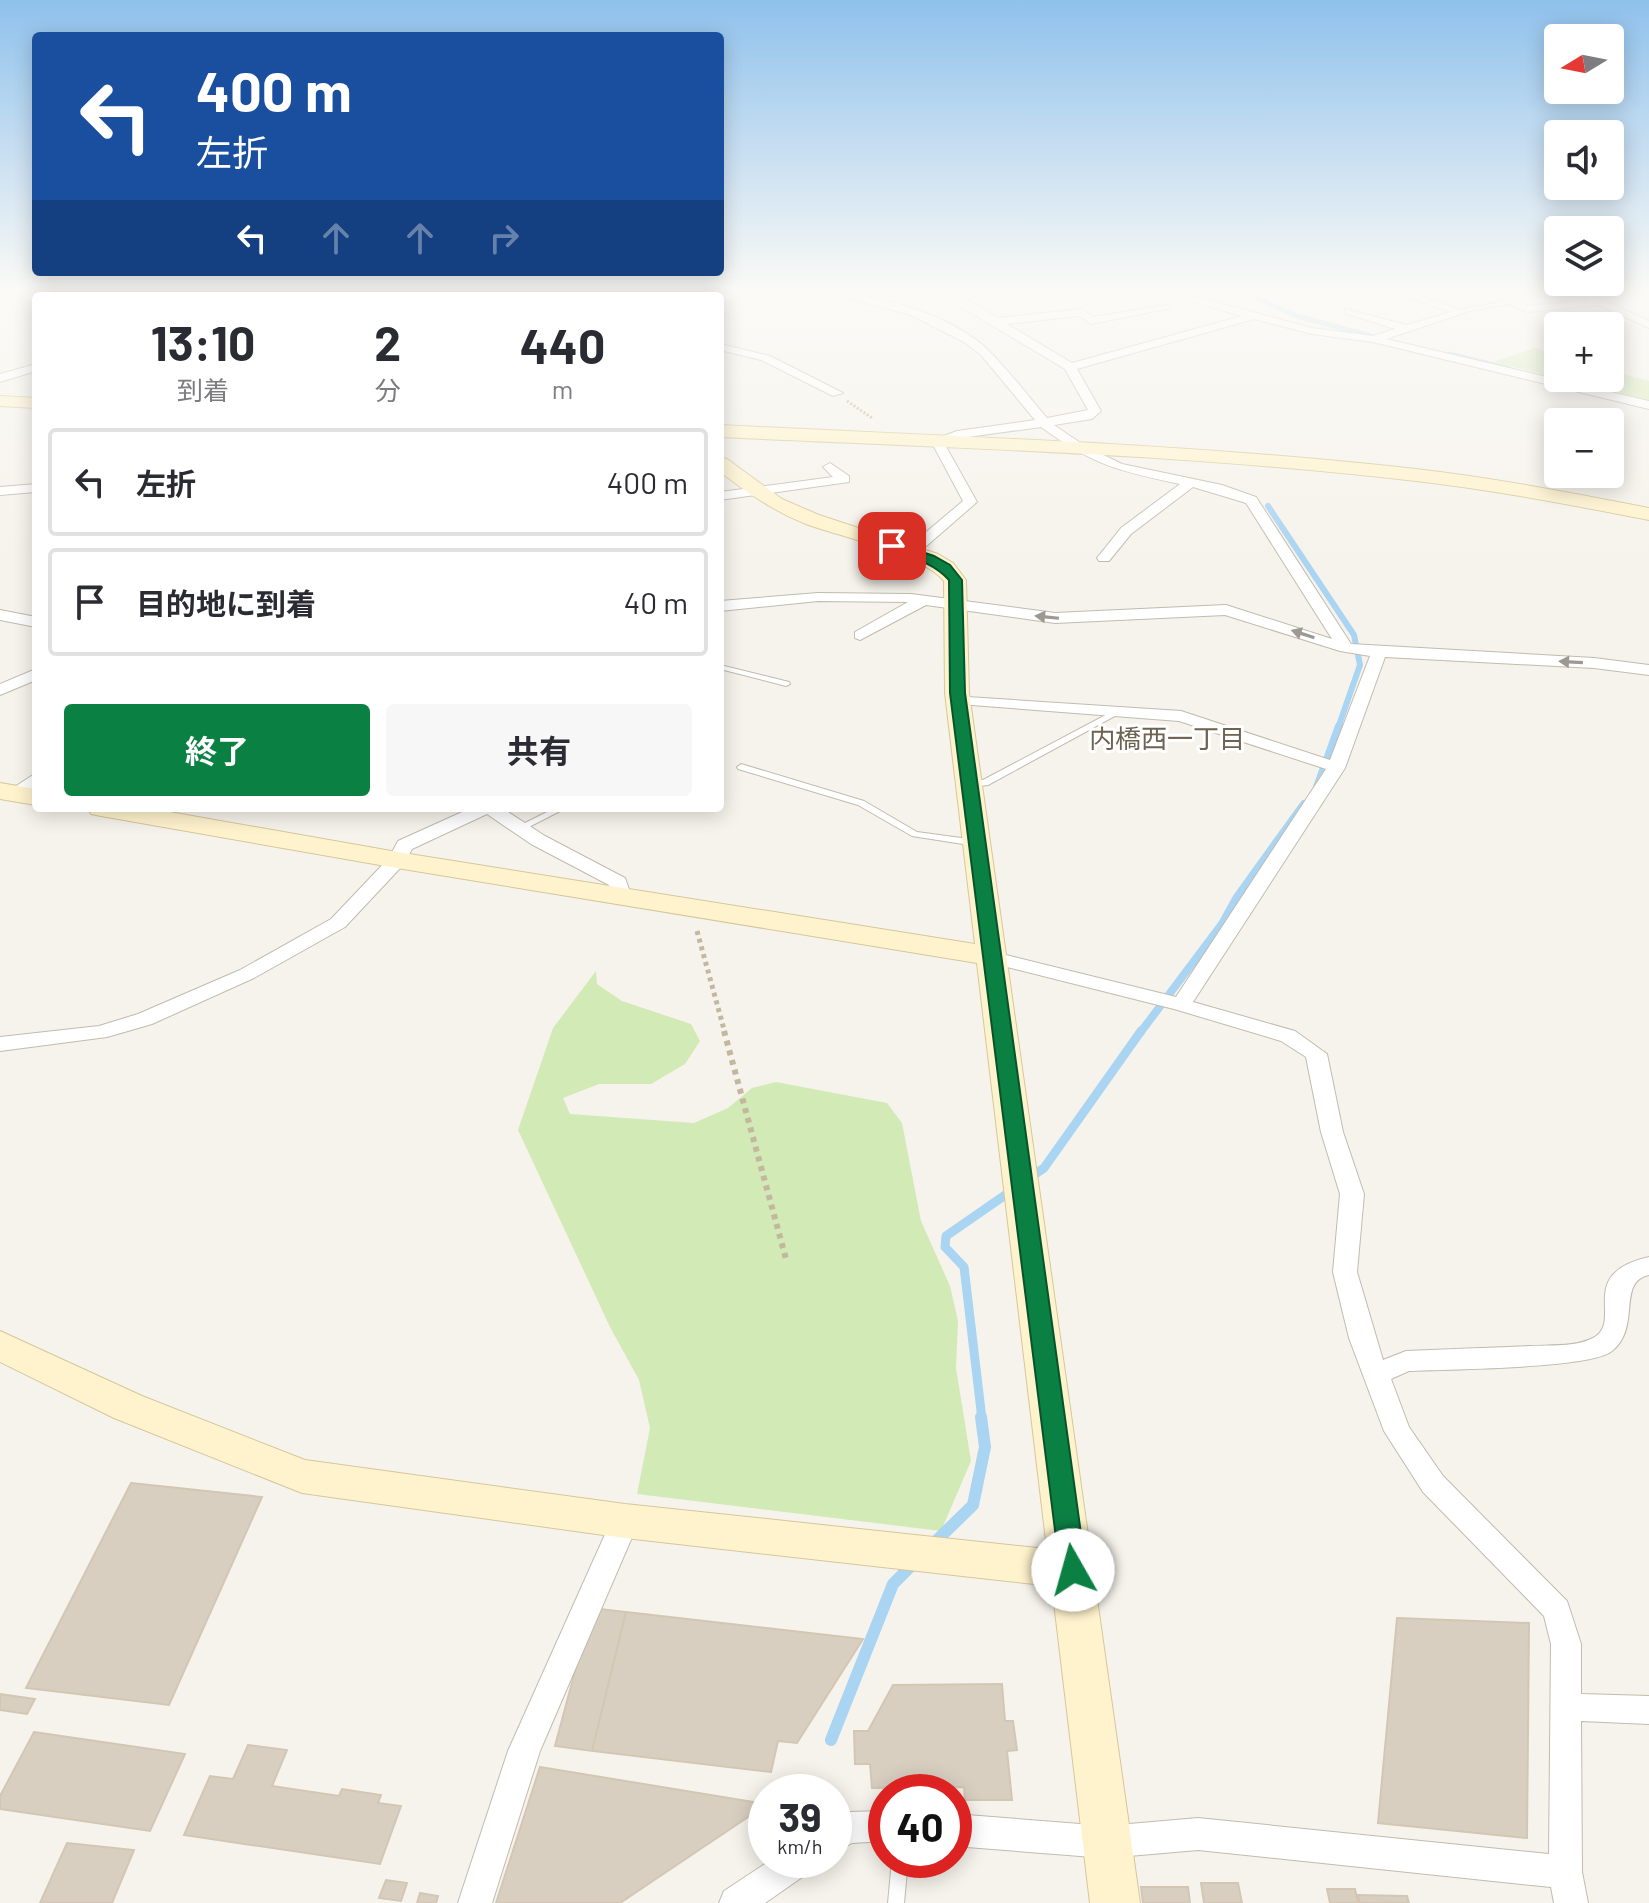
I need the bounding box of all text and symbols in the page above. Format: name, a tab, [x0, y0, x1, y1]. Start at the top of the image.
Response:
north arrow	[1544, 24, 1624, 104]
map controls	[1544, 24, 1624, 488]
text: 400 m	[196, 56, 352, 123]
icon: left	[64, 64, 168, 168]
button: sound	[1544, 120, 1624, 200]
text: 左折	[196, 130, 268, 173]
icon: left	[230, 216, 274, 260]
icon: ahead	[314, 216, 358, 260]
icon: ahead	[398, 216, 442, 260]
icon: right	[482, 216, 526, 260]
button: layers	[1544, 216, 1624, 296]
button: +	[1544, 312, 1624, 392]
text: 13:10	[151, 313, 255, 371]
text: 2	[374, 313, 401, 371]
text: 440	[520, 316, 605, 374]
text: m	[552, 373, 573, 404]
text: 到着	[177, 374, 229, 405]
text: 分	[375, 374, 401, 405]
button: −	[1544, 408, 1624, 488]
icon: left	[68, 460, 112, 504]
text: 400 m	[607, 464, 688, 500]
text: 左折	[136, 465, 196, 501]
pin	[858, 512, 926, 580]
icon: arrive	[870, 524, 914, 568]
icon: arrive	[68, 580, 112, 624]
text: 40 m	[624, 584, 688, 620]
text: 目的地に到着	[136, 585, 316, 621]
one-way arrow	[1034, 610, 1059, 623]
one-way arrow	[1291, 627, 1315, 640]
one-way arrow	[1558, 655, 1583, 668]
button: 終了	[64, 704, 370, 796]
button: 共有	[386, 704, 692, 796]
district label: 内橋西一丁目	[1089, 722, 1245, 753]
position arrow	[1031, 1528, 1115, 1612]
speed limit sign: 40	[868, 1774, 972, 1878]
text: 39	[779, 1792, 821, 1840]
text: km/h	[777, 1834, 823, 1858]

